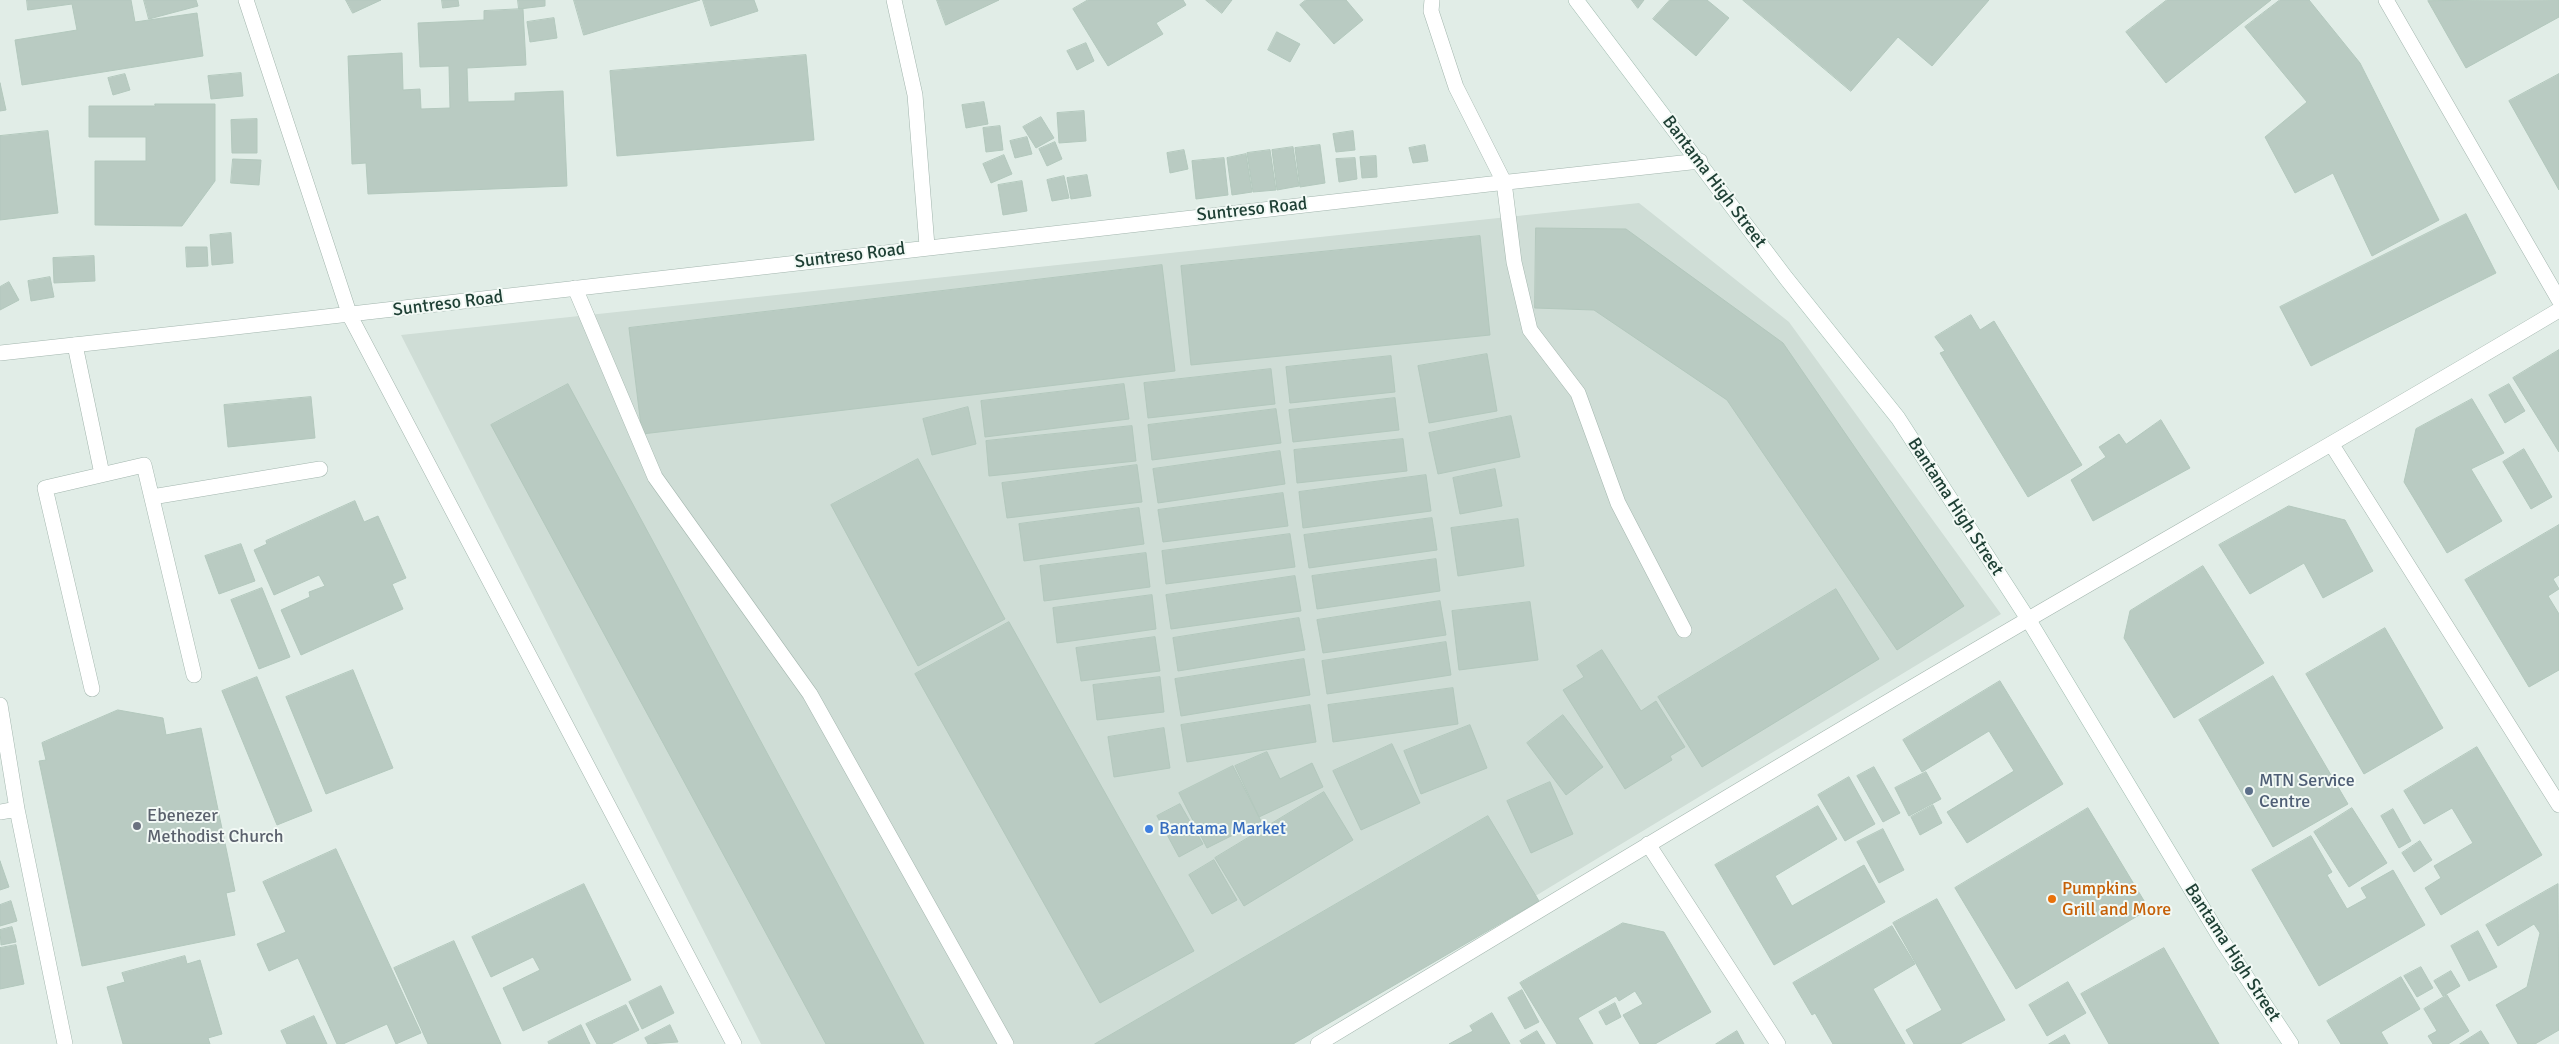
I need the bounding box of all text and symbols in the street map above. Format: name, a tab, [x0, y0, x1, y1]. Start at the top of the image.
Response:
street label: Bantama High Street	[1657, 112, 1771, 252]
street label: Suntreso Road	[1196, 193, 1308, 227]
street label: Suntreso Road	[794, 239, 906, 273]
street label: Suntreso Road	[392, 287, 504, 321]
street label: Bantama High Street	[1902, 434, 2008, 580]
place label: MTN Service Centre	[2259, 770, 2355, 812]
marker: MTN Service Centre	[2243, 785, 2255, 797]
place label: Ebenezer Methodist Church	[147, 805, 284, 848]
place label: Bantama Market	[1159, 818, 1286, 840]
marker: Ebenezer Methodist Church	[131, 820, 143, 832]
marker: Bantama Market	[1143, 823, 1155, 835]
place label: Pumpkins Grill and More	[2062, 878, 2171, 921]
street label: Bantama High Street	[2179, 880, 2285, 1026]
marker: Pumpkins Grill and More	[2046, 893, 2058, 905]

